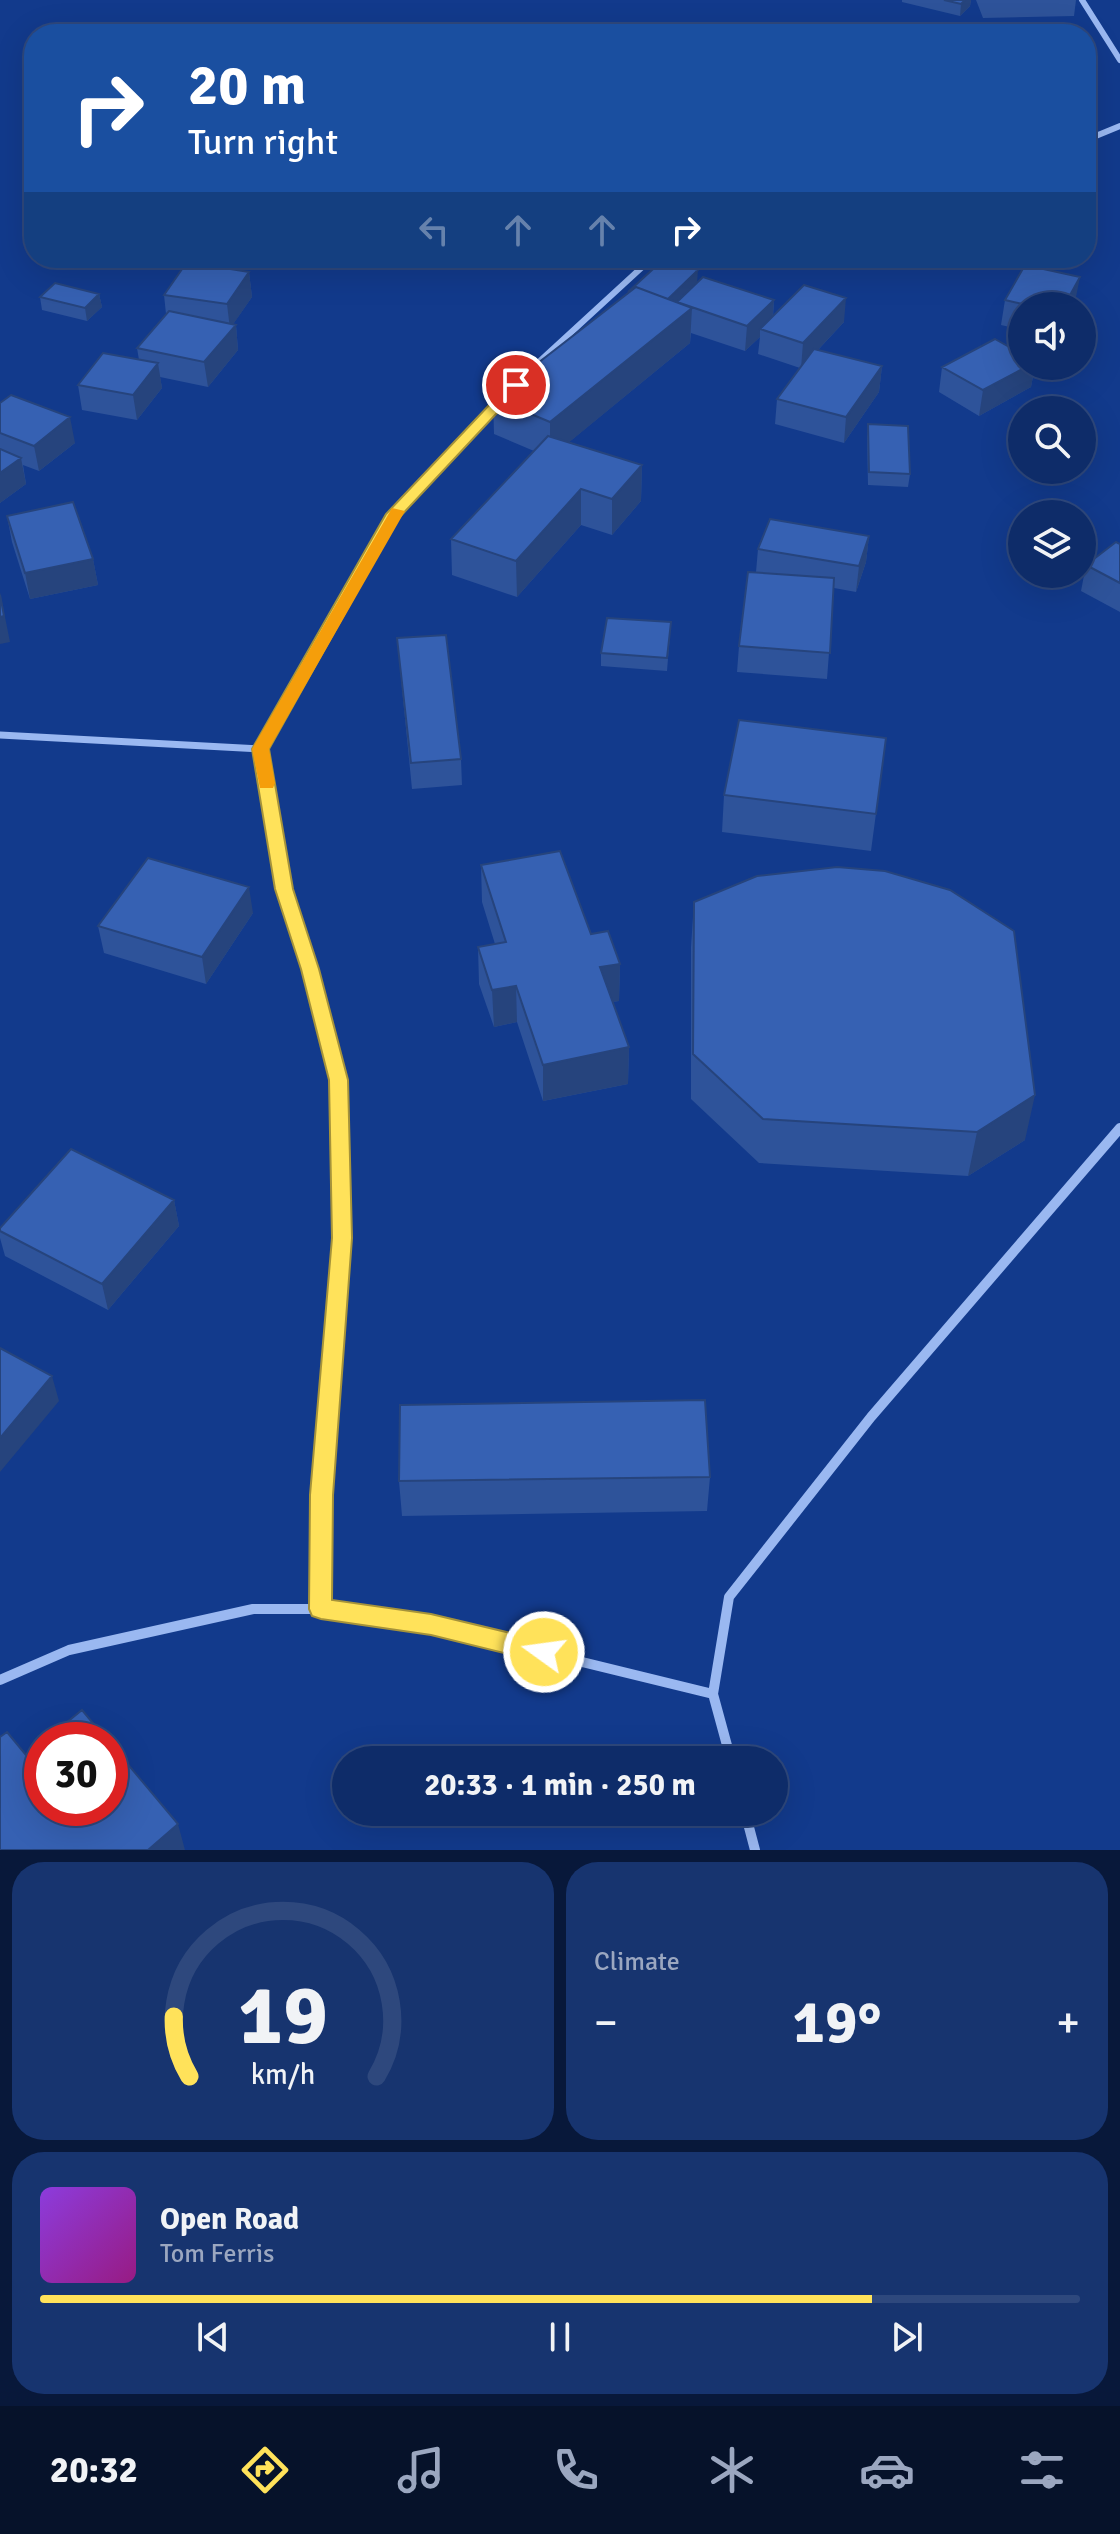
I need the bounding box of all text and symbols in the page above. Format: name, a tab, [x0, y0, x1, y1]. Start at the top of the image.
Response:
text: 20 m	[188, 51, 306, 120]
icon: right	[56, 56, 160, 160]
text: Turn right	[188, 120, 338, 165]
icon: left	[412, 208, 456, 252]
icon: ahead	[496, 208, 540, 252]
icon: ahead	[580, 208, 624, 252]
icon: right	[664, 208, 708, 252]
map controls	[1008, 292, 1096, 588]
button: sound	[1008, 292, 1096, 380]
pin	[482, 351, 550, 419]
icon: arrive	[494, 363, 538, 407]
button: search	[1008, 396, 1096, 484]
button: layers	[1008, 500, 1096, 588]
position arrow	[502, 1610, 586, 1694]
speed limit sign: 30	[24, 1722, 128, 1826]
text: 20:33 · 1 min · 250 m	[424, 1767, 696, 1804]
text: Climate	[594, 1946, 680, 1978]
text: 19	[238, 1965, 328, 2067]
text: 19°	[793, 1986, 881, 2060]
text: −	[594, 1996, 618, 2050]
text: +	[1056, 1996, 1080, 2050]
text: km/h	[251, 2057, 315, 2092]
text: Open Road	[160, 2201, 299, 2238]
text: Tom Ferris	[160, 2238, 274, 2270]
icon: previous	[191, 2315, 235, 2359]
icon: pause	[538, 2315, 582, 2359]
icon: next	[885, 2315, 929, 2359]
icon: directions	[237, 2442, 293, 2498]
icon: music	[393, 2442, 449, 2498]
icon: phone	[548, 2442, 604, 2498]
icon: climate	[704, 2442, 760, 2498]
icon: car	[859, 2442, 915, 2498]
icon: filters	[1014, 2442, 1070, 2498]
text: 20:32	[50, 2448, 138, 2493]

